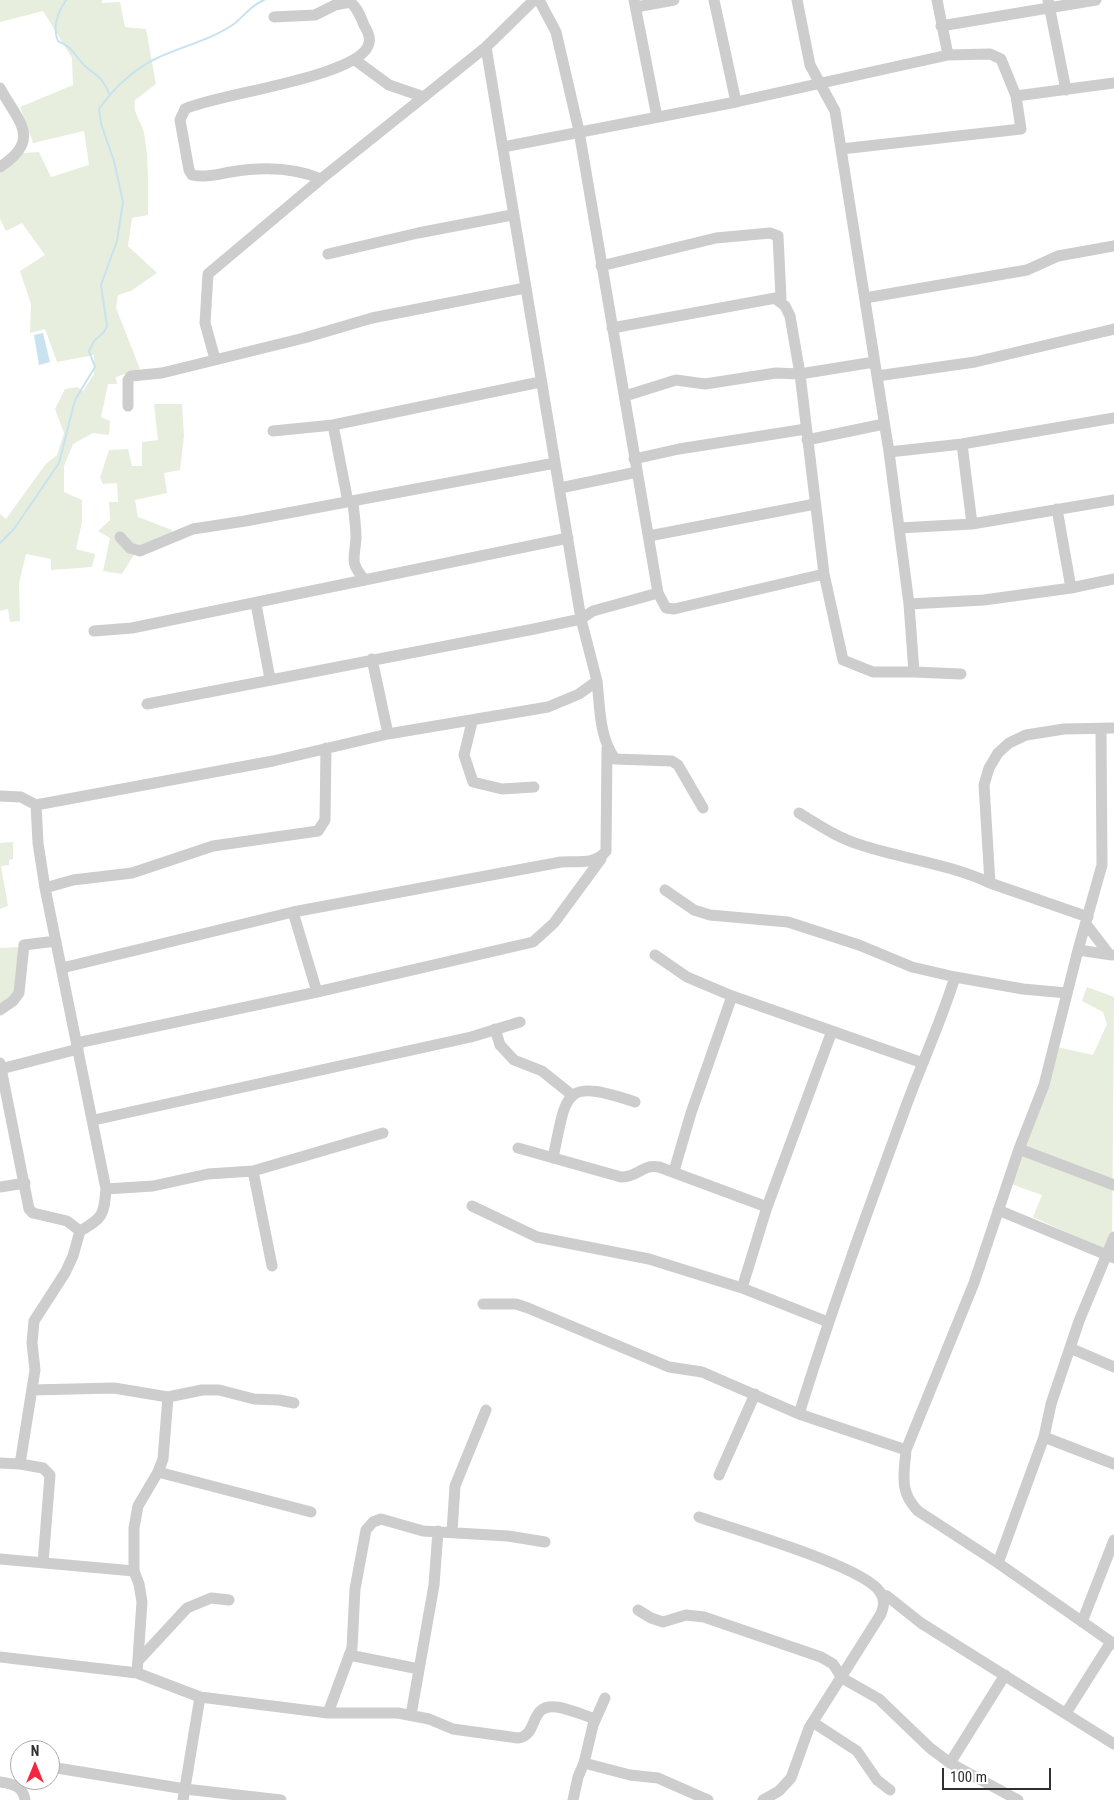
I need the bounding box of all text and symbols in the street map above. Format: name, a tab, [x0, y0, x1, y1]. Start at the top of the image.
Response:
north arrow	[10, 1740, 60, 1790]
text: N	[31, 1743, 39, 1759]
scale bar	[944, 1758, 1053, 1790]
text: 100 m	[950, 1768, 987, 1786]

